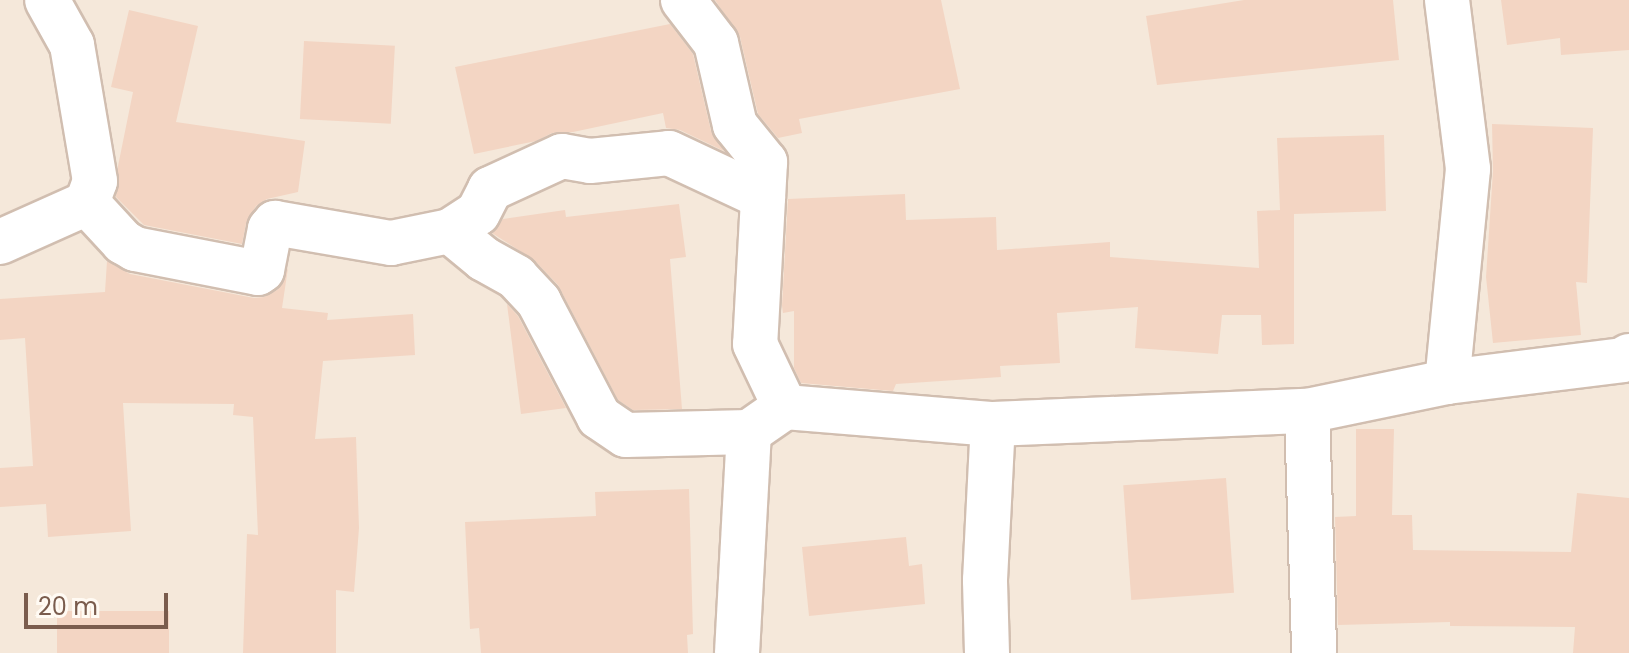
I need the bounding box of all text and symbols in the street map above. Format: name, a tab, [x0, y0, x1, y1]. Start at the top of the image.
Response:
scale bar	[28, 577, 172, 627]
text: 20 m	[38, 590, 98, 623]

